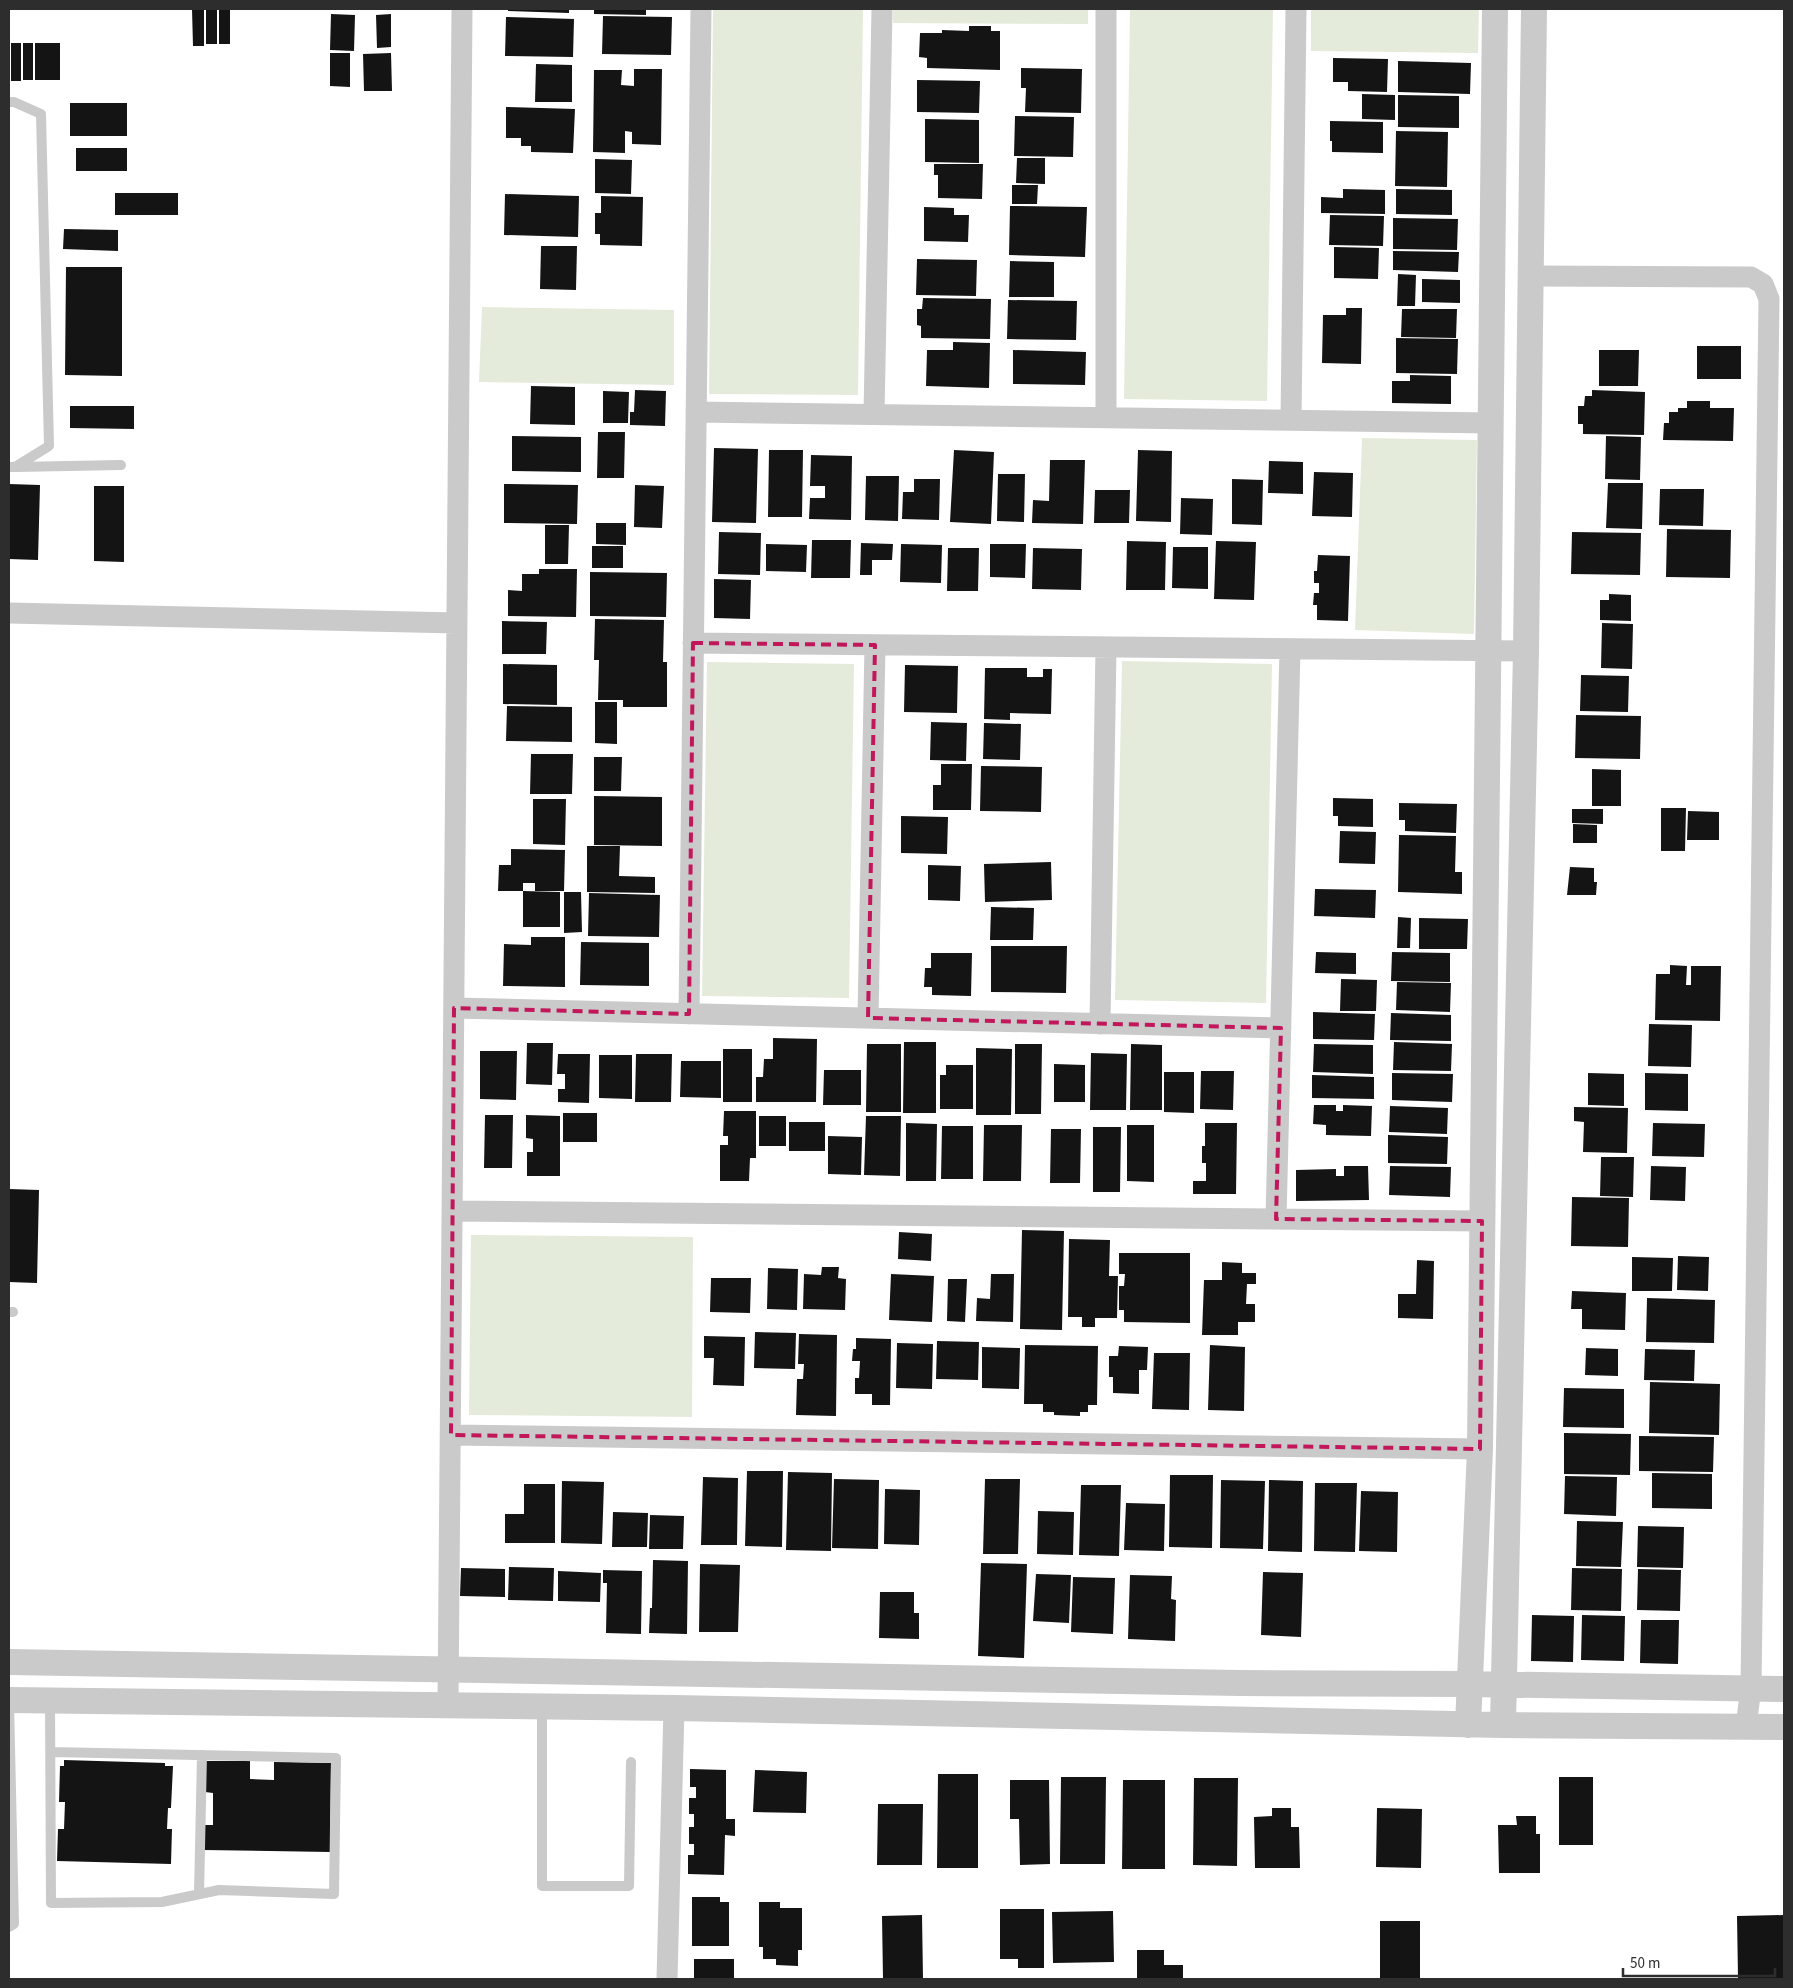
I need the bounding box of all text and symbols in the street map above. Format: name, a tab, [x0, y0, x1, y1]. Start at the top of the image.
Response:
scale bar	[1623, 1946, 1776, 1978]
text: 50 m	[1630, 1953, 1660, 1974]

